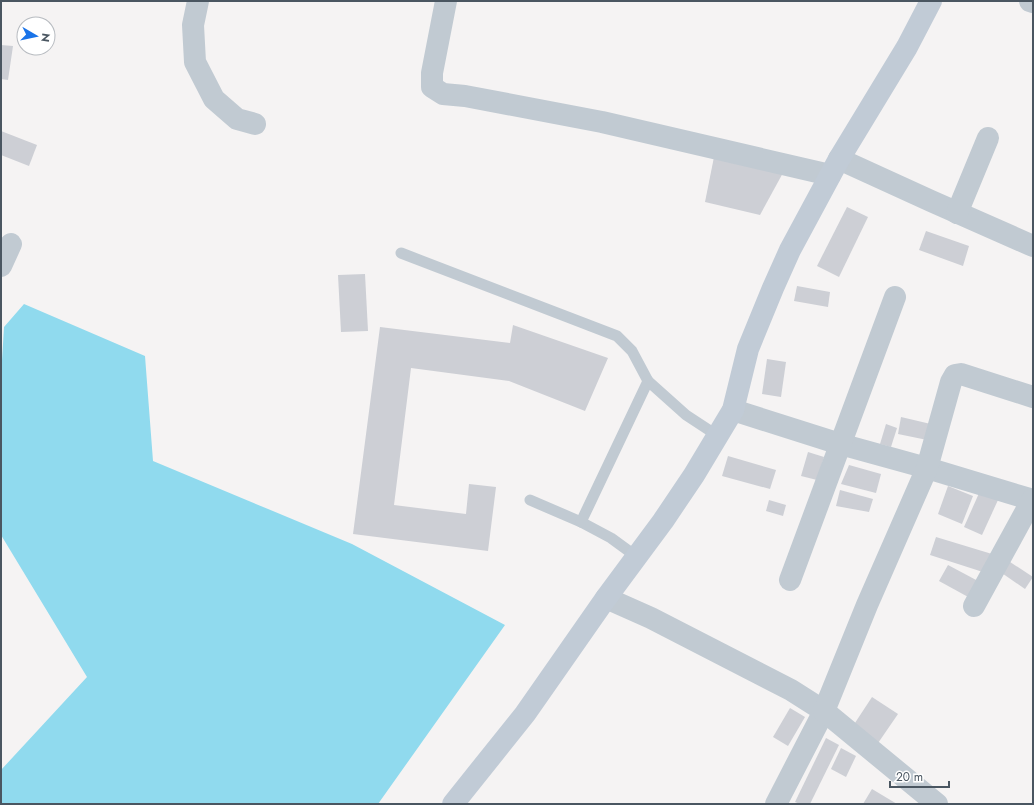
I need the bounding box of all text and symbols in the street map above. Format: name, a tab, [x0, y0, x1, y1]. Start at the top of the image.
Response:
north arrow	[16, 16, 56, 56]
text: N	[37, 32, 54, 43]
scale bar	[890, 763, 949, 789]
text: 20 m	[896, 768, 923, 786]

